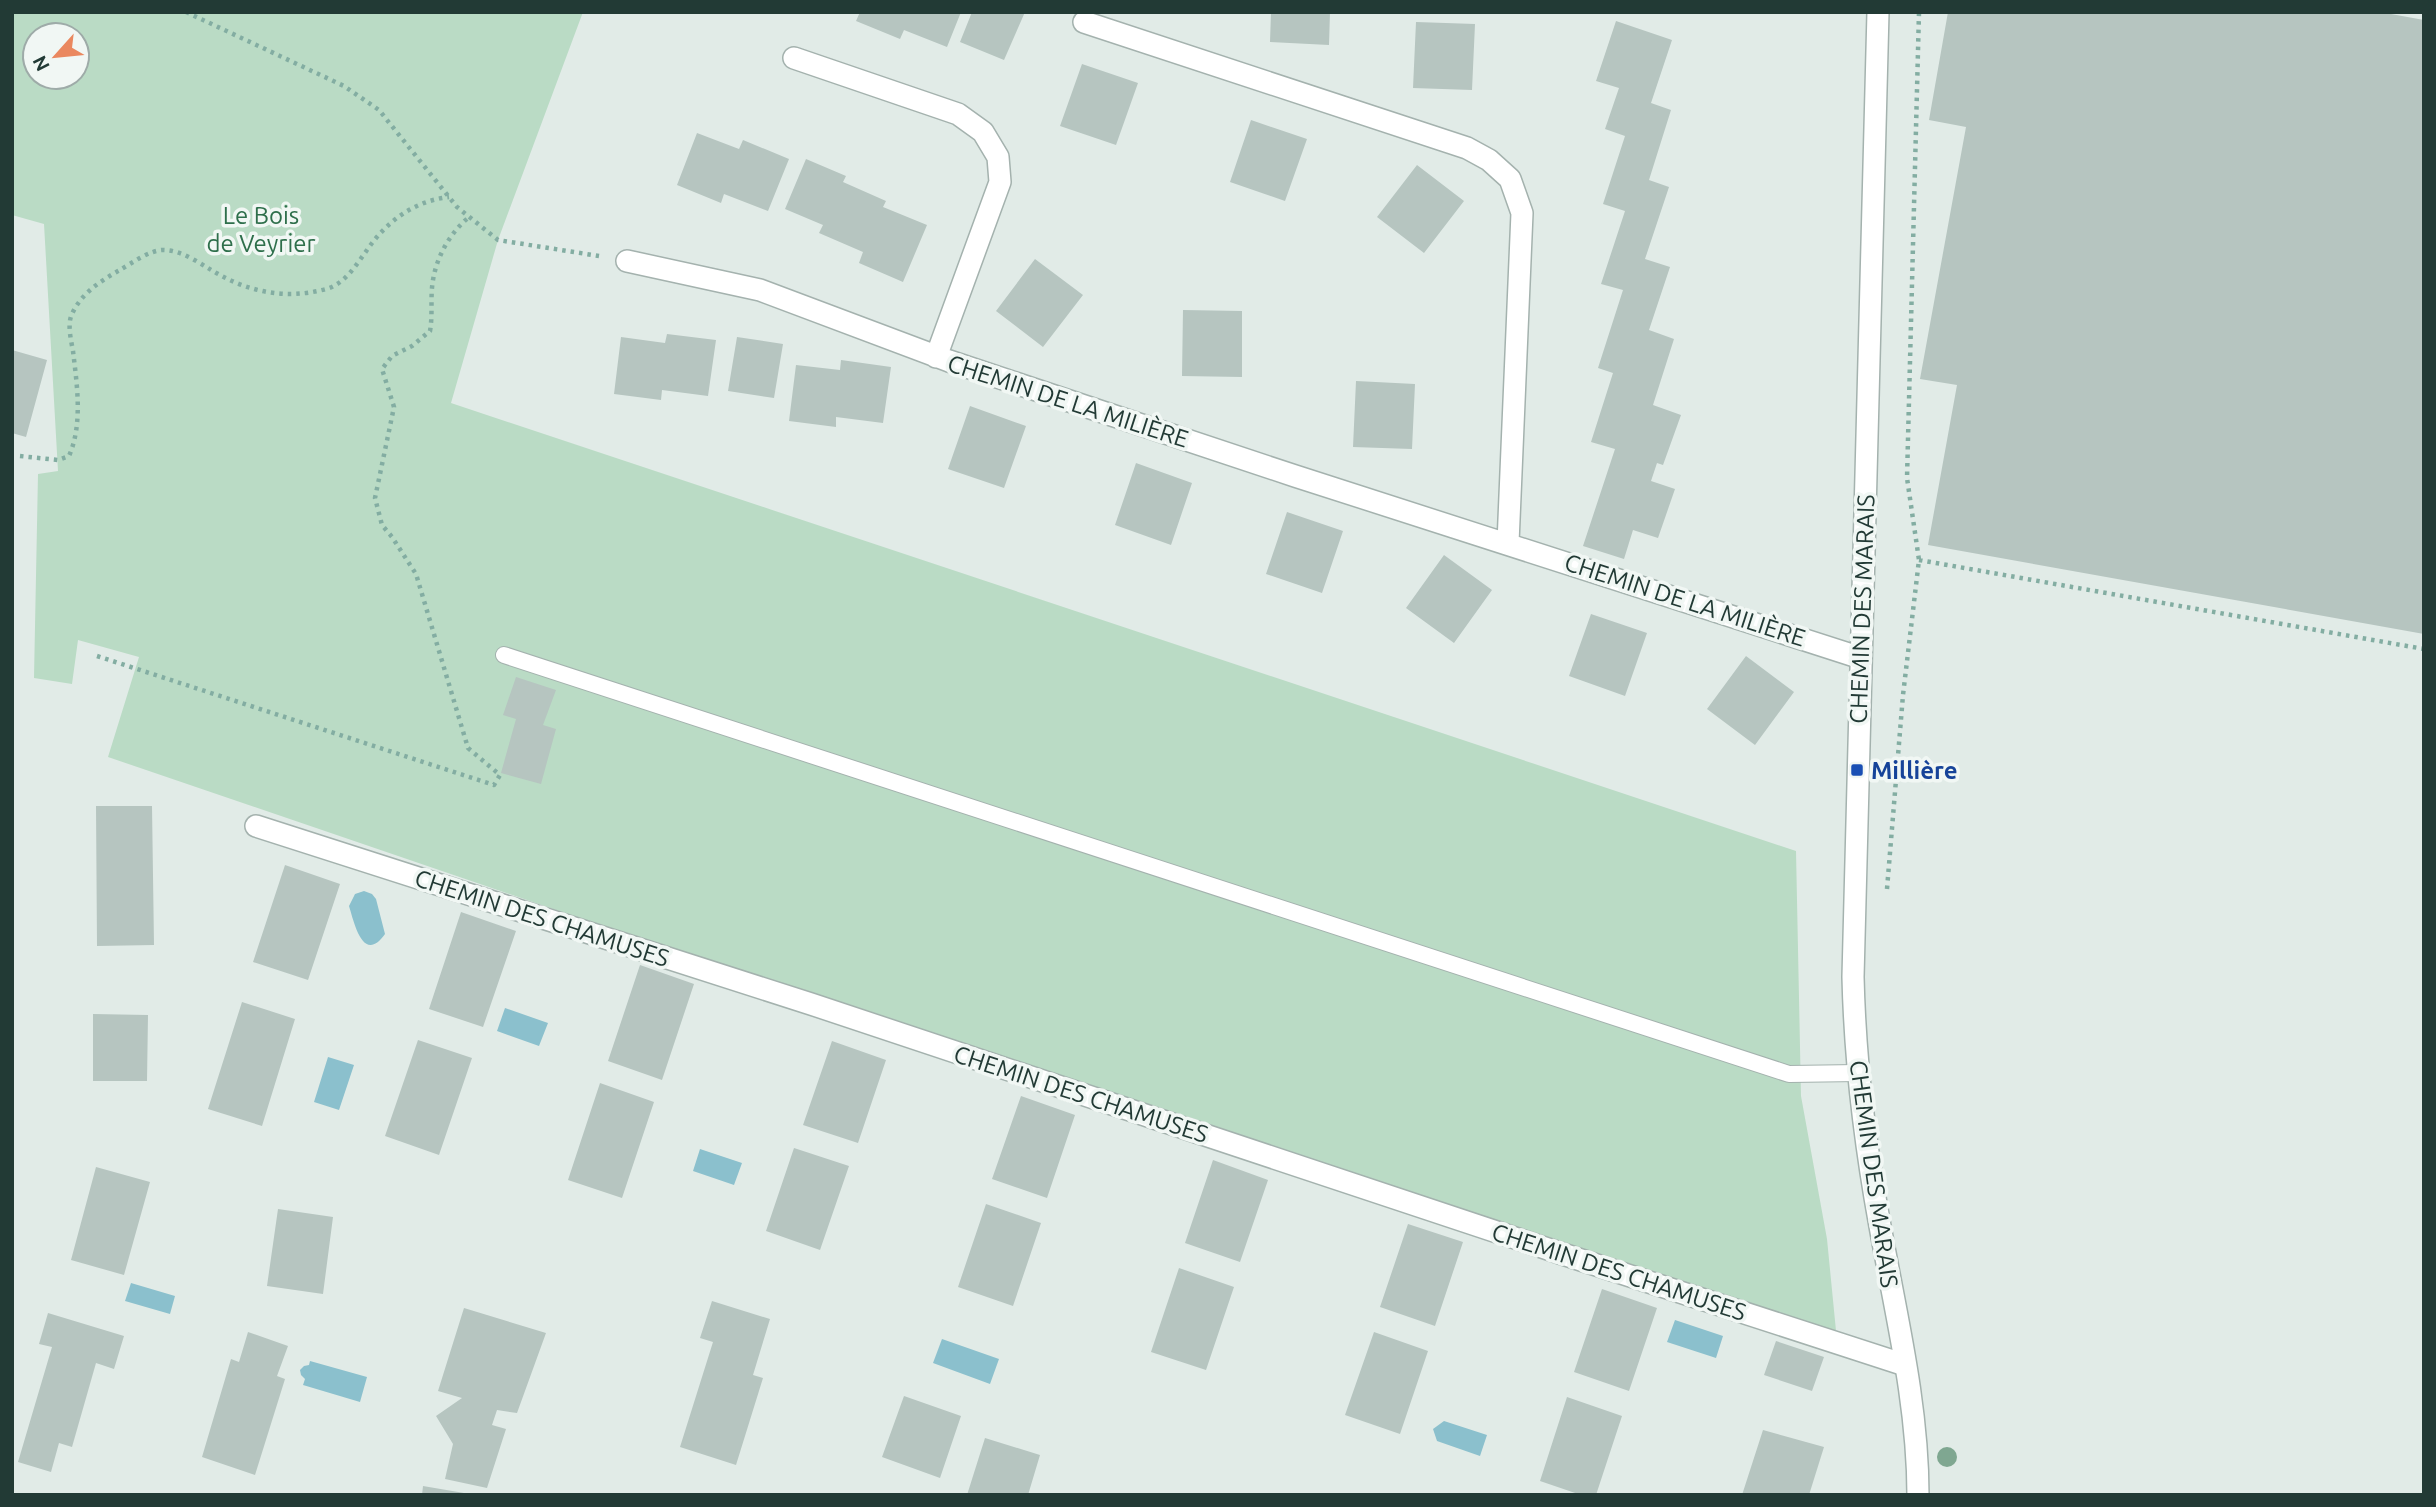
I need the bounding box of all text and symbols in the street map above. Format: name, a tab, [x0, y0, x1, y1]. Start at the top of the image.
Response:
north arrow	[21, 21, 91, 91]
text: N	[28, 52, 54, 75]
park label: Le Bois de Veyrier	[206, 202, 316, 257]
street label: CHEMIN DE LA MILIÈRE	[944, 348, 1192, 453]
street label: CHEMIN DES MARAIS	[1845, 494, 1879, 724]
street label: CHEMIN DE LA MILIÈRE	[1561, 547, 1809, 652]
place label: Millière	[1871, 757, 1958, 784]
marker: Millière	[1849, 762, 1865, 778]
street label: CHEMIN DES CHAMUSES	[411, 864, 673, 972]
street label: CHEMIN DES CHAMUSES	[950, 1040, 1212, 1148]
street label: CHEMIN DES MARAIS	[1845, 1059, 1903, 1289]
street label: CHEMIN DES CHAMUSES	[1488, 1218, 1750, 1326]

